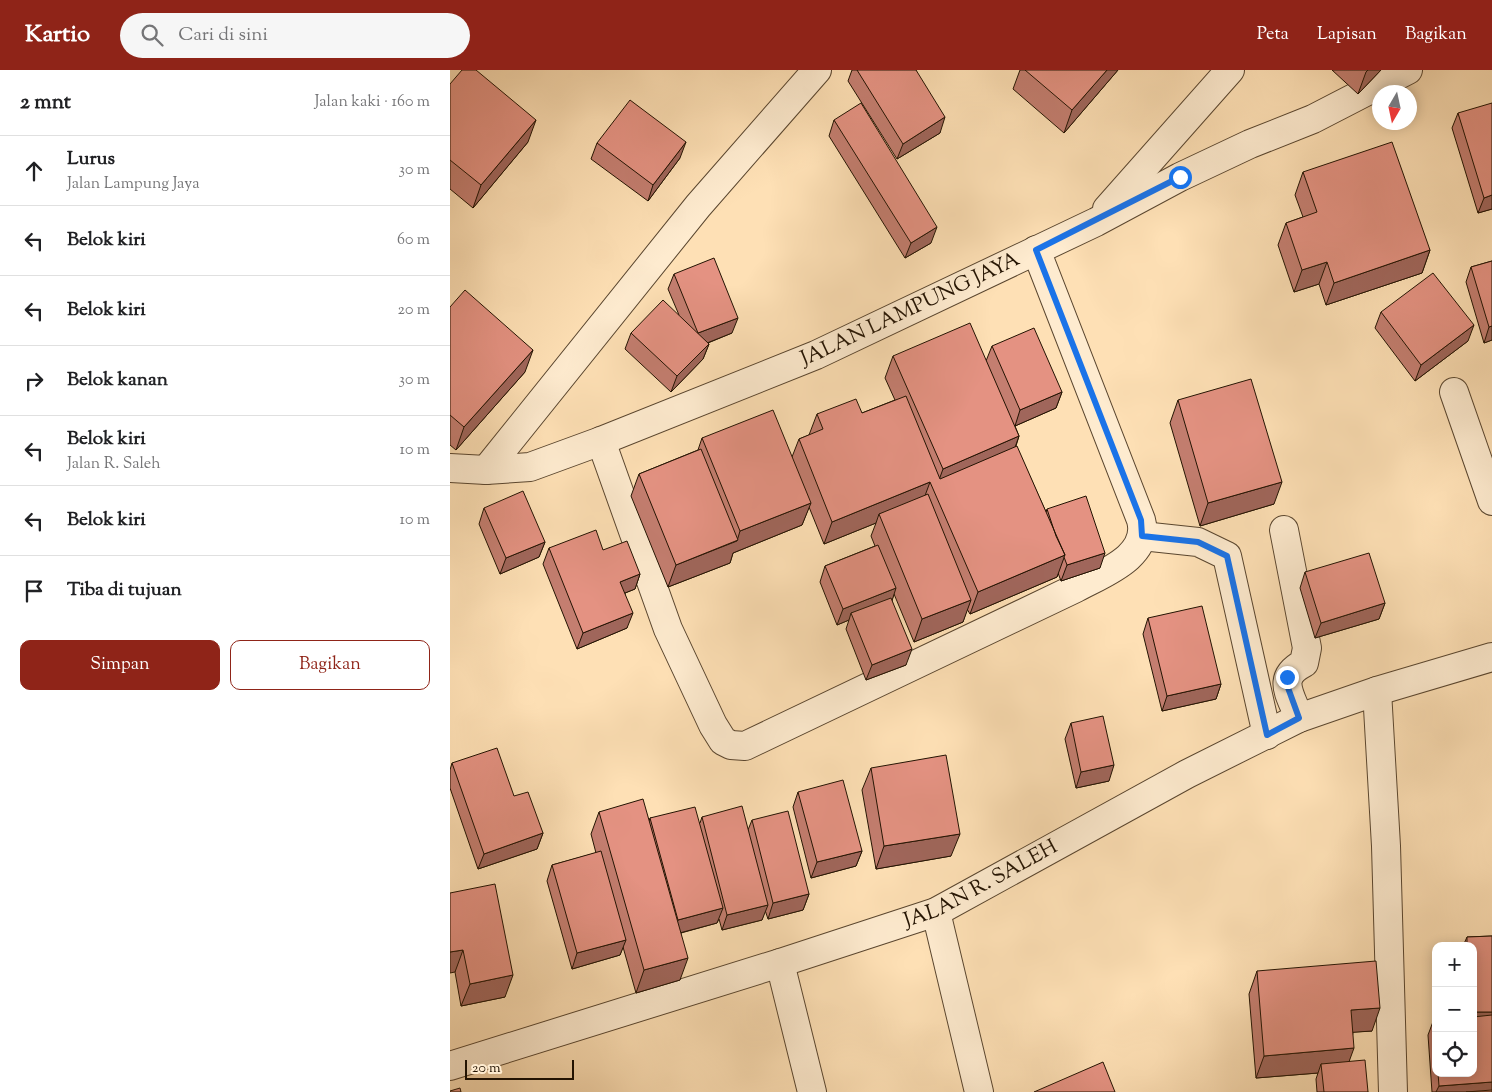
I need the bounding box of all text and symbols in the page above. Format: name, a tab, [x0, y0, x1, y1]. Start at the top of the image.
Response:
search box	[120, 13, 470, 58]
text: Kartio	[25, 18, 90, 52]
icon: search	[138, 21, 166, 49]
text: Cari di sini	[178, 22, 268, 49]
text: Peta	[1257, 22, 1289, 48]
text: Lapisan	[1317, 22, 1377, 48]
text: Bagikan	[1405, 22, 1467, 48]
north arrow	[1372, 85, 1417, 130]
text: 2 mnt	[20, 88, 71, 118]
text: Jalan kaki · 160 m	[315, 91, 430, 114]
text: Lurus	[67, 146, 115, 173]
icon: ahead	[20, 157, 48, 185]
text: 30 m	[399, 159, 430, 182]
route start	[1169, 166, 1192, 189]
text: Jalan Lampung Jaya	[67, 173, 200, 196]
icon: left	[20, 227, 48, 255]
text: Belok kiri	[67, 227, 146, 254]
text: 60 m	[397, 229, 430, 252]
street label: JALAN LAMPUNG JAYA	[795, 245, 1025, 375]
icon: left	[20, 297, 48, 325]
text: Belok kiri	[67, 297, 146, 324]
text: 20 m	[397, 299, 430, 322]
icon: right	[20, 367, 48, 395]
text: Belok kanan	[67, 367, 168, 394]
text: 30 m	[399, 369, 430, 392]
text: Belok kiri	[67, 426, 146, 453]
icon: left	[20, 437, 48, 465]
text: 10 m	[400, 439, 430, 462]
text: Jalan R. Saleh	[67, 453, 161, 476]
icon: left	[20, 507, 48, 535]
text: Belok kiri	[67, 507, 146, 534]
text: 10 m	[400, 509, 430, 532]
icon: arrive	[20, 577, 48, 605]
text: Tiba di tujuan	[67, 577, 182, 604]
button: Simpan	[20, 640, 220, 690]
button: Bagikan	[230, 640, 430, 690]
route end	[1276, 666, 1299, 689]
street label: JALAN R. SALEH	[899, 833, 1064, 937]
map controls	[1432, 942, 1477, 1077]
button: +	[1432, 942, 1477, 987]
button: −	[1432, 987, 1477, 1032]
button: locate	[1432, 1032, 1477, 1077]
scale bar	[465, 1057, 574, 1080]
text: 20 m	[472, 1059, 501, 1079]

